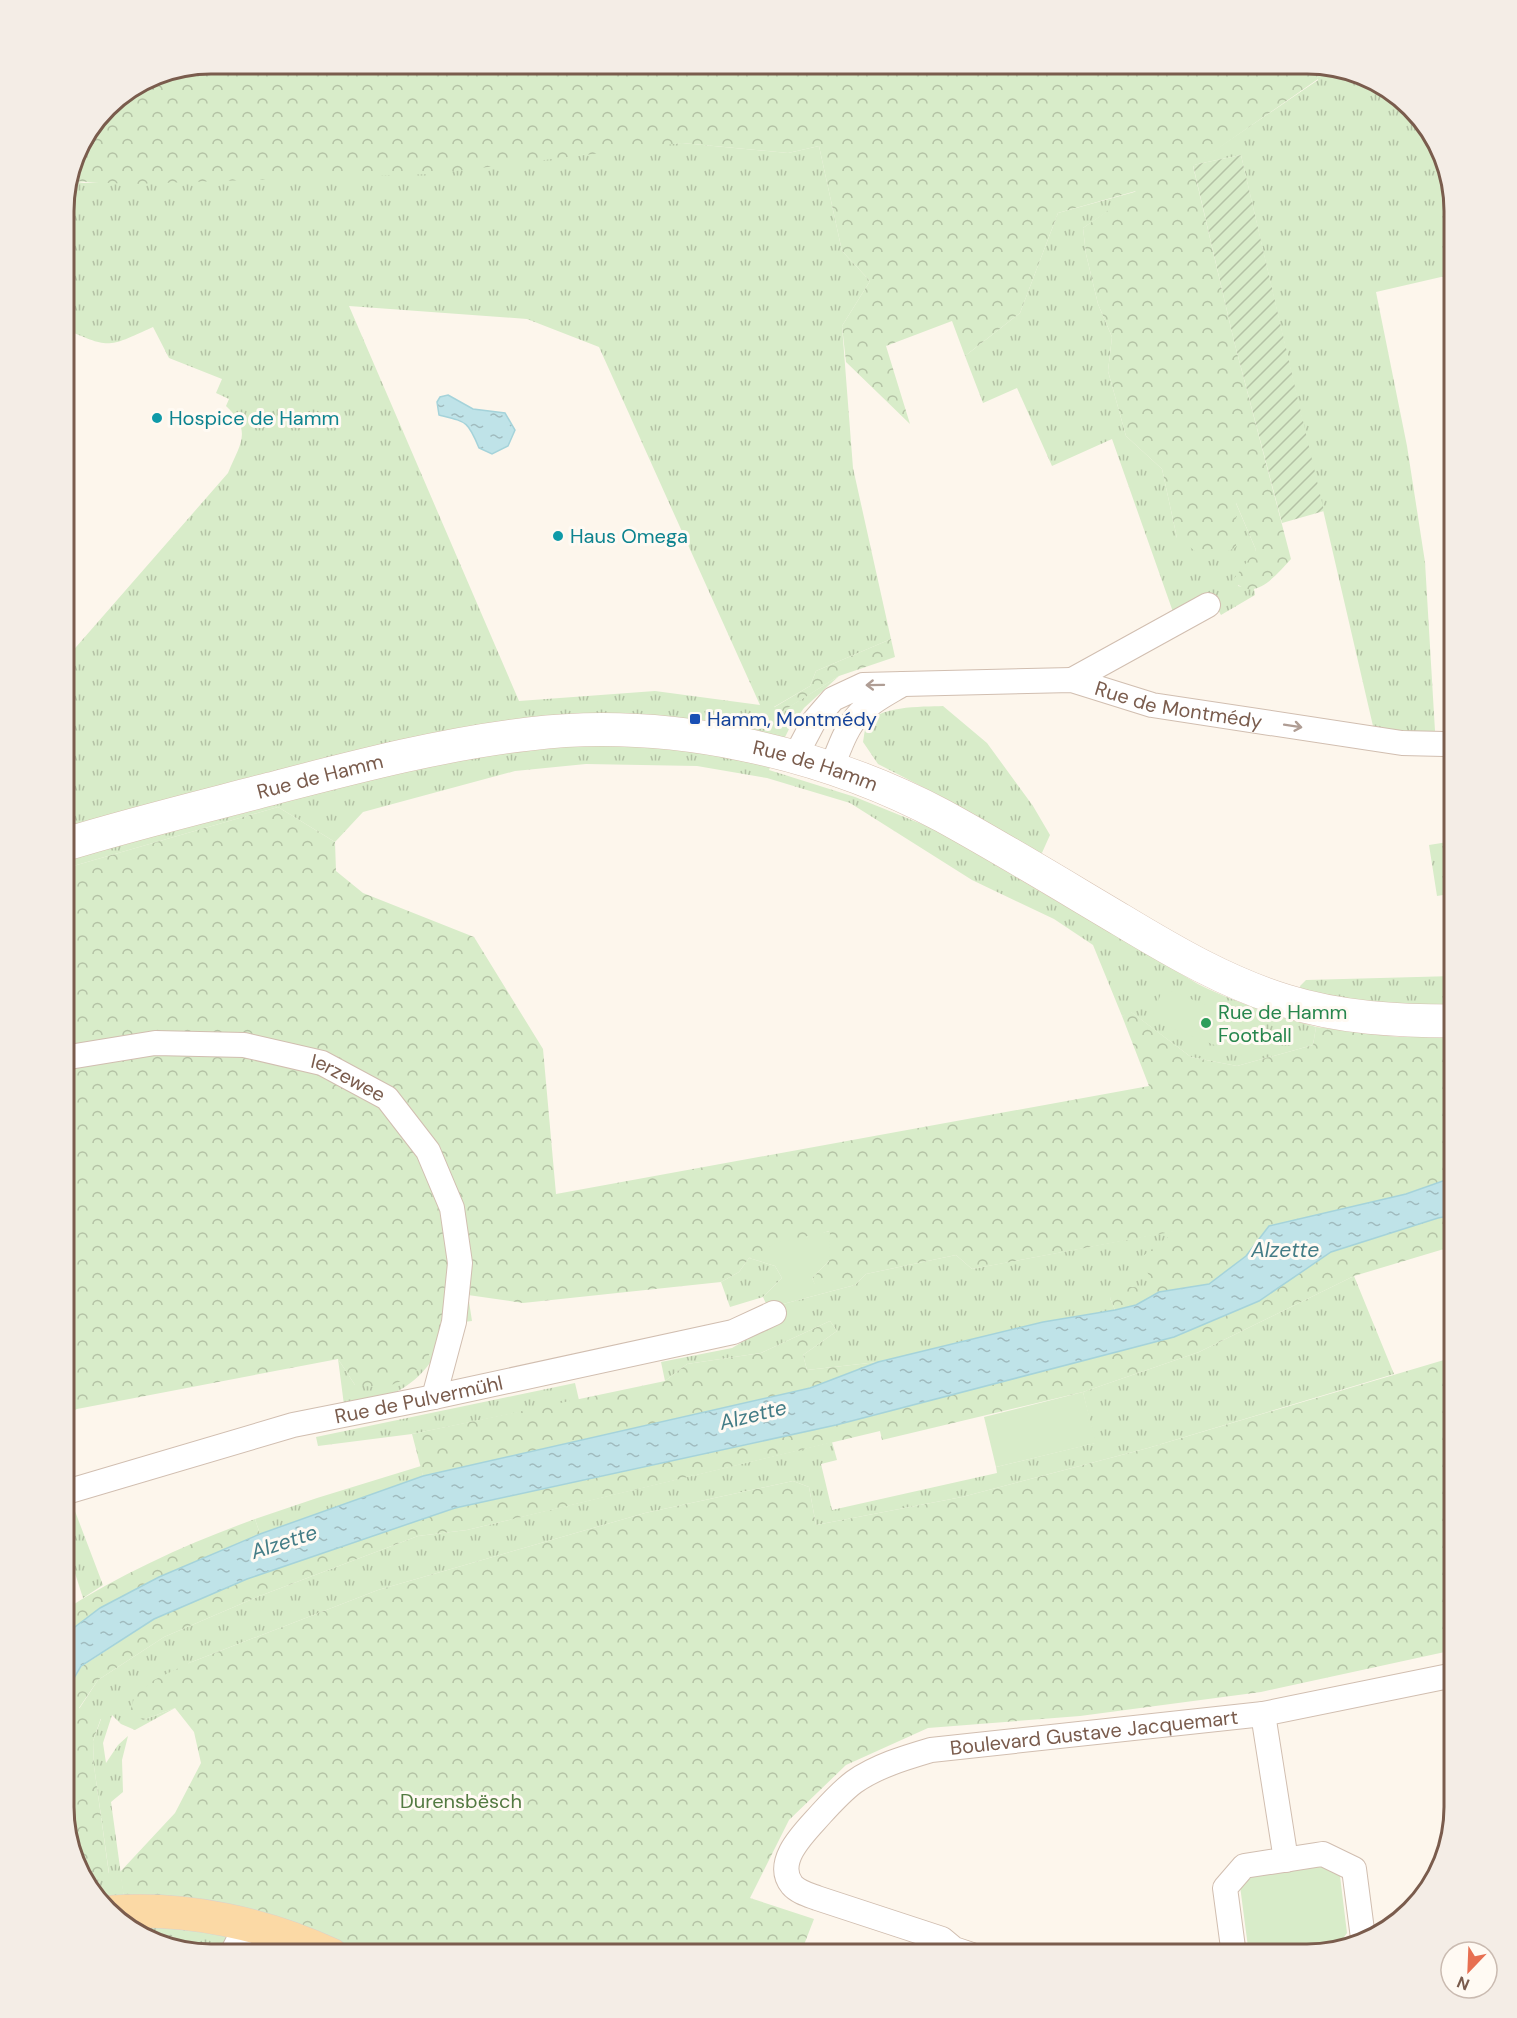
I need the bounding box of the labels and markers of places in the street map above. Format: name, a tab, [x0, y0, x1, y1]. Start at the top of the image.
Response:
place label: Hospice de Hamm	[169, 405, 339, 431]
marker: Hospice de Hamm	[150, 411, 164, 425]
place label: Haus Omega	[570, 523, 688, 549]
marker: Haus Omega	[551, 529, 565, 543]
place label: Hamm, Montmédy	[707, 706, 877, 732]
marker: Hamm, Montmédy	[688, 712, 702, 726]
place label: Rue de Hamm Football	[1218, 999, 1347, 1048]
marker: Rue de Hamm Football	[1199, 1016, 1213, 1030]

